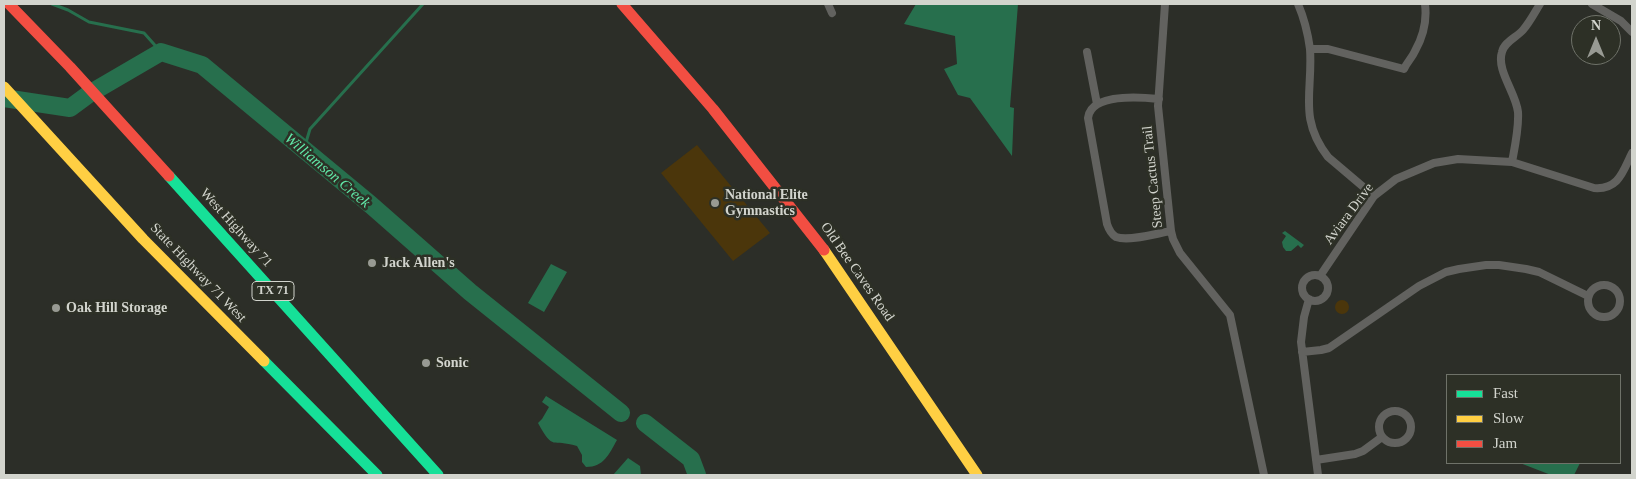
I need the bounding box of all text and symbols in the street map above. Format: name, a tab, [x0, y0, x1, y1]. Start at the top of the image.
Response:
north arrow	[1571, 15, 1621, 65]
text: N	[1591, 18, 1601, 33]
street label: Steep Cactus Trail	[1139, 125, 1167, 229]
water label: Williamson Creek	[280, 130, 374, 212]
street label: Aviara Drive	[1320, 180, 1378, 248]
street label: West Highway 71	[196, 185, 276, 271]
place label: National Elite Gymnastics	[725, 187, 808, 220]
marker: National Elite Gymnastics	[709, 197, 721, 209]
street label: Old Bee Caves Road	[817, 219, 897, 325]
street label: State Highway 71 West	[146, 220, 250, 326]
place label: Jack Allen's	[382, 255, 455, 271]
marker: Jack Allen's	[366, 257, 378, 269]
road number: TX 71	[252, 282, 294, 300]
place label: Oak Hill Storage	[66, 300, 167, 316]
marker: Oak Hill Storage	[50, 302, 62, 314]
place label: Sonic	[436, 355, 469, 371]
marker: Sonic	[420, 357, 432, 369]
legend	[1446, 374, 1621, 464]
text: Fast	[1493, 385, 1518, 401]
text: Slow	[1493, 410, 1524, 426]
text: Jam	[1493, 435, 1517, 451]

